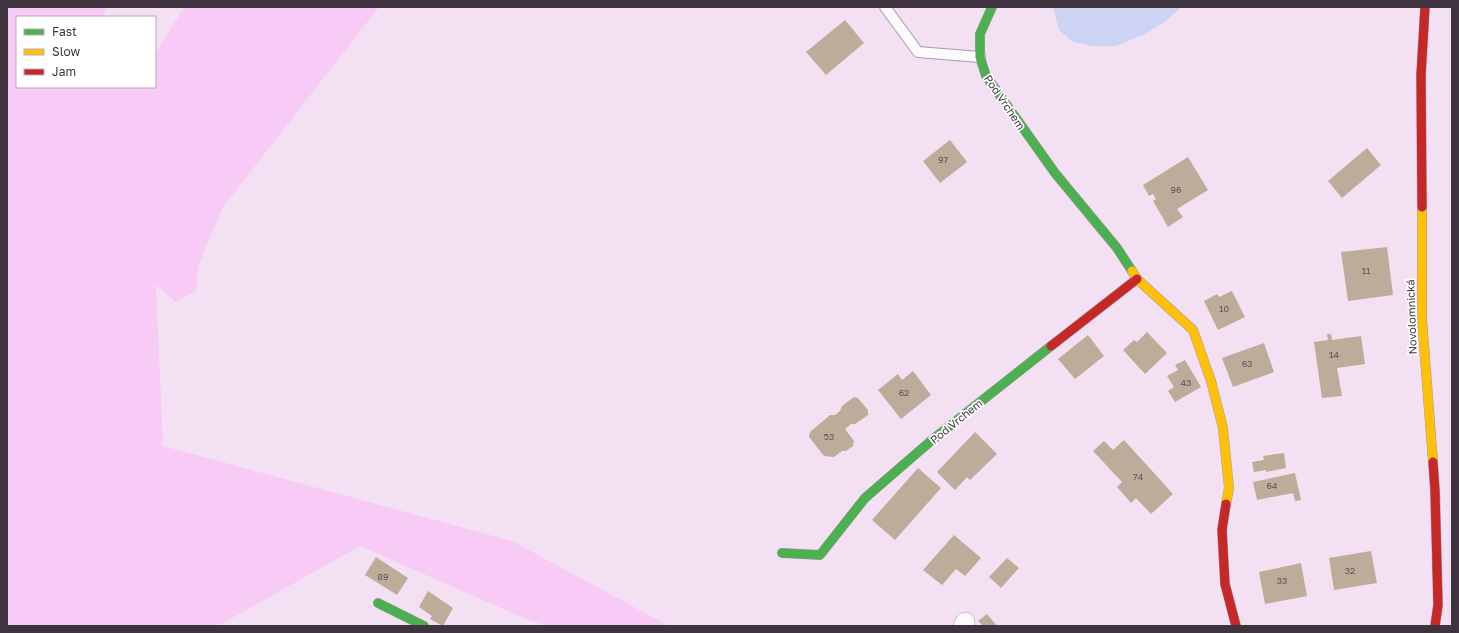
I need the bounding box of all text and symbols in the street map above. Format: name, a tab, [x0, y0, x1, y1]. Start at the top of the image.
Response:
legend	[16, 16, 156, 88]
text: Fast	[52, 24, 77, 39]
text: Slow	[52, 44, 80, 59]
text: Jam	[52, 64, 76, 79]
street label: Pod Vrchem	[982, 72, 1028, 132]
house number: 97	[938, 154, 948, 165]
house number: 96	[1171, 184, 1181, 195]
house number: 11	[1362, 265, 1371, 276]
street label: Novolomnická	[1403, 279, 1419, 355]
house number: 10	[1219, 303, 1229, 314]
house number: 14	[1329, 349, 1339, 360]
house number: 63	[1242, 358, 1252, 369]
house number: 43	[1181, 377, 1191, 388]
house number: 62	[899, 387, 909, 398]
street label: Pod Vrchem	[927, 396, 985, 446]
house number: 53	[824, 431, 834, 442]
house number: 74	[1133, 471, 1144, 482]
house number: 64	[1267, 480, 1278, 491]
house number: 32	[1345, 565, 1355, 576]
house number: 89	[378, 571, 388, 582]
house number: 33	[1277, 575, 1287, 586]

